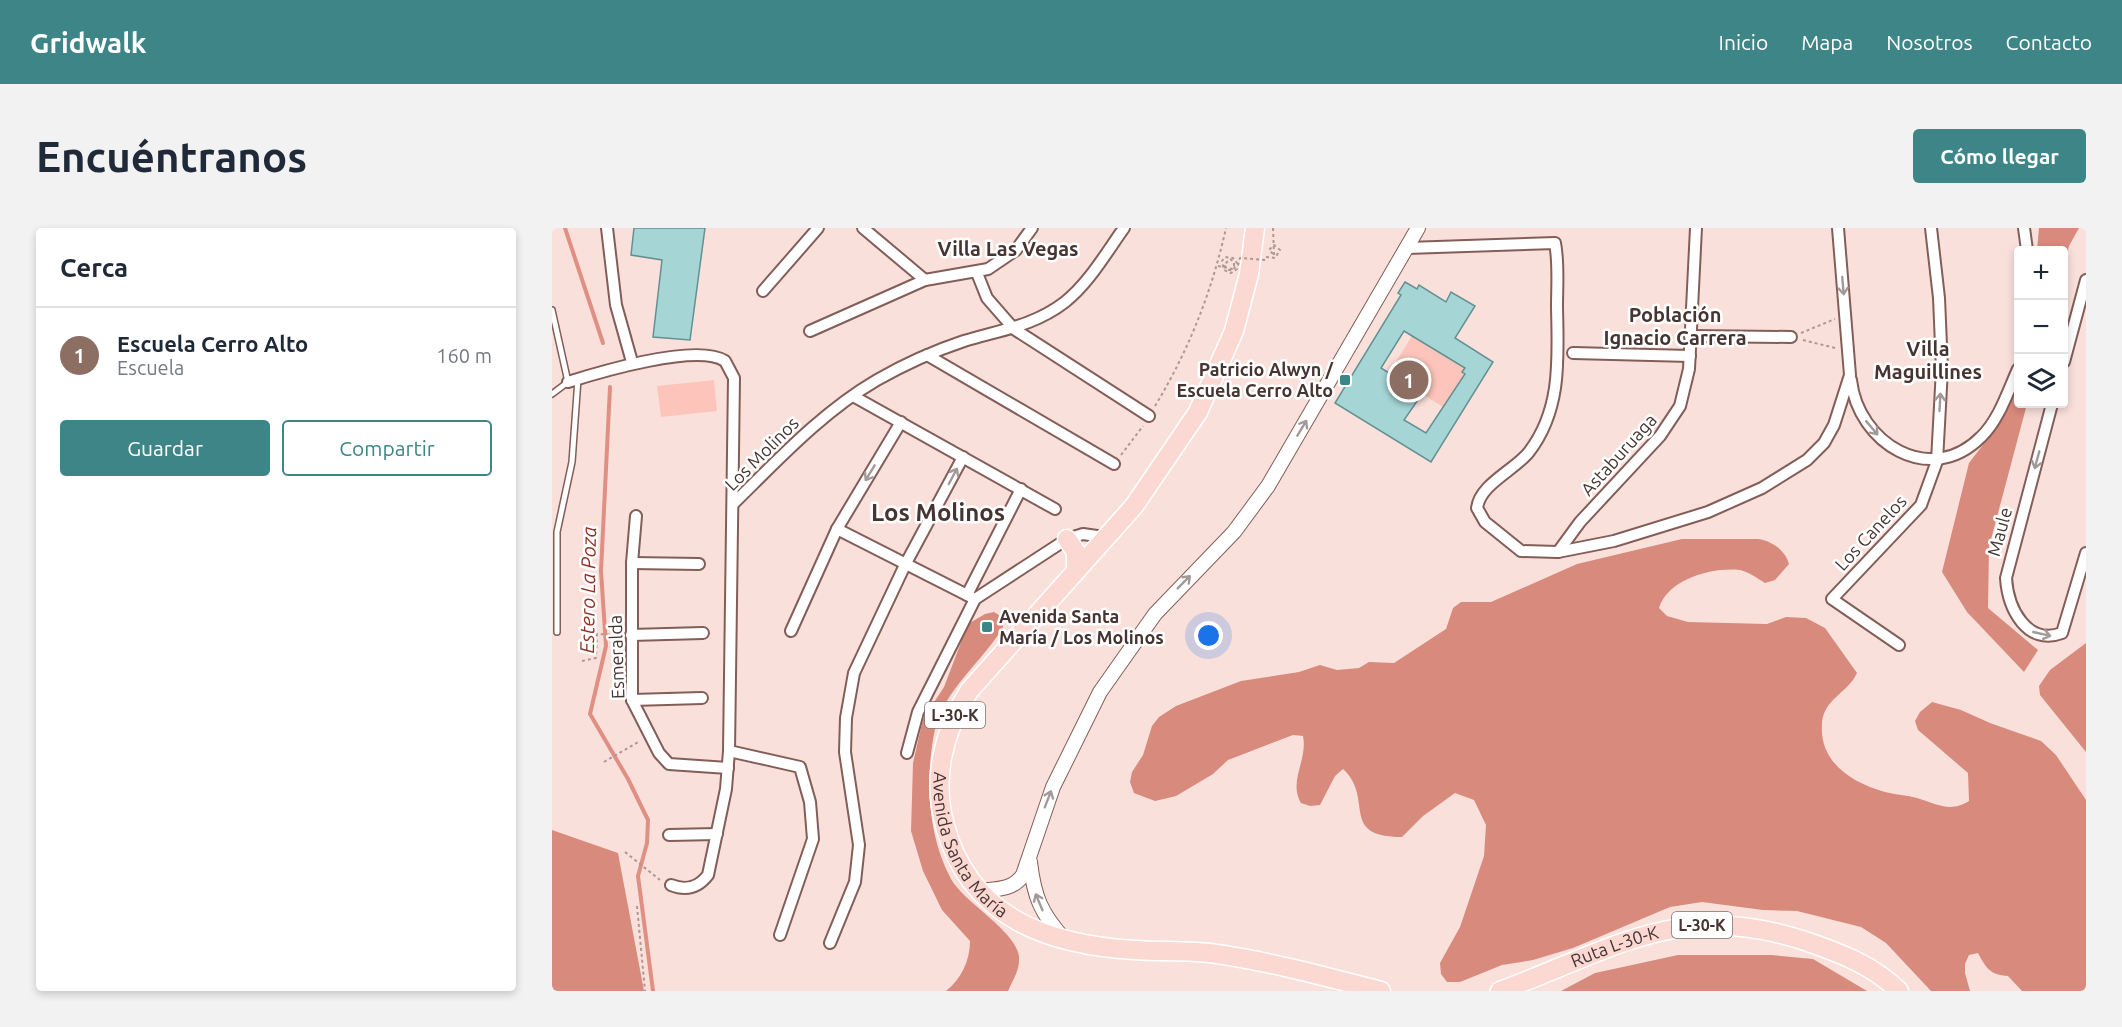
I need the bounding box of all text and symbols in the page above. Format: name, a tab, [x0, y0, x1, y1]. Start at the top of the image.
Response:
text: Gridwalk	[30, 27, 147, 58]
text: Inicio	[1719, 30, 1768, 54]
text: Mapa	[1801, 30, 1853, 54]
text: Nosotros	[1886, 30, 1973, 54]
text: Contacto	[2006, 30, 2092, 54]
button: Cómo llegar	[1913, 129, 2086, 183]
text: Encuéntranos	[36, 133, 307, 180]
district label: Villa Las Vegas	[938, 237, 1079, 260]
map controls	[2014, 246, 2068, 408]
button: +	[2014, 246, 2068, 300]
text: Cerca	[60, 253, 128, 282]
one-way arrow	[1838, 276, 1849, 296]
button: −	[2014, 300, 2068, 354]
district label: Población Ignacio Carrera	[1603, 303, 1747, 349]
text: Escuela Cerro Alto	[117, 331, 308, 356]
district label: Villa Maguillines	[1874, 337, 1982, 383]
text: 1	[74, 344, 85, 367]
text: 160 m	[436, 344, 492, 367]
button: layers	[2014, 354, 2068, 408]
text: Escuela	[117, 356, 184, 379]
pin: 1	[1390, 358, 1428, 402]
place label: Patricio Alwyn / Escuela Cerro Alto	[1176, 359, 1333, 400]
marker: Patricio Alwyn / Escuela Cerro Alto	[1338, 373, 1352, 387]
one-way arrow	[1935, 393, 1946, 413]
street label: Astaburuaga	[1576, 409, 1660, 499]
street label: Los Molinos	[720, 412, 802, 494]
button: Guardar	[60, 420, 270, 476]
button: Compartir	[282, 420, 492, 476]
one-way arrow	[1296, 420, 1308, 437]
one-way arrow	[1865, 420, 1878, 436]
one-way arrow	[2031, 450, 2042, 469]
one-way arrow	[864, 464, 876, 481]
one-way arrow	[947, 468, 959, 485]
street label: Los Canelos	[1830, 491, 1910, 574]
district label: Los Molinos	[871, 499, 1005, 526]
street label: Maule	[1983, 505, 2015, 558]
water label: Estero La Poza	[575, 526, 600, 654]
one-way arrow	[1177, 574, 1191, 589]
place label: Avenida Santa María / Los Molinos	[999, 606, 1164, 647]
street label: Esmeralda	[605, 615, 627, 699]
marker: Avenida Santa María / Los Molinos	[980, 620, 994, 634]
your location	[1194, 621, 1223, 650]
one-way arrow	[2032, 629, 2051, 641]
road number: L-30-K	[925, 702, 985, 728]
street label: Avenida Santa María	[930, 771, 1012, 921]
one-way arrow	[1043, 790, 1054, 809]
one-way arrow	[1033, 893, 1044, 912]
road number: L-30-K	[1672, 912, 1732, 938]
street label: Ruta L-30-K	[1567, 922, 1660, 971]

